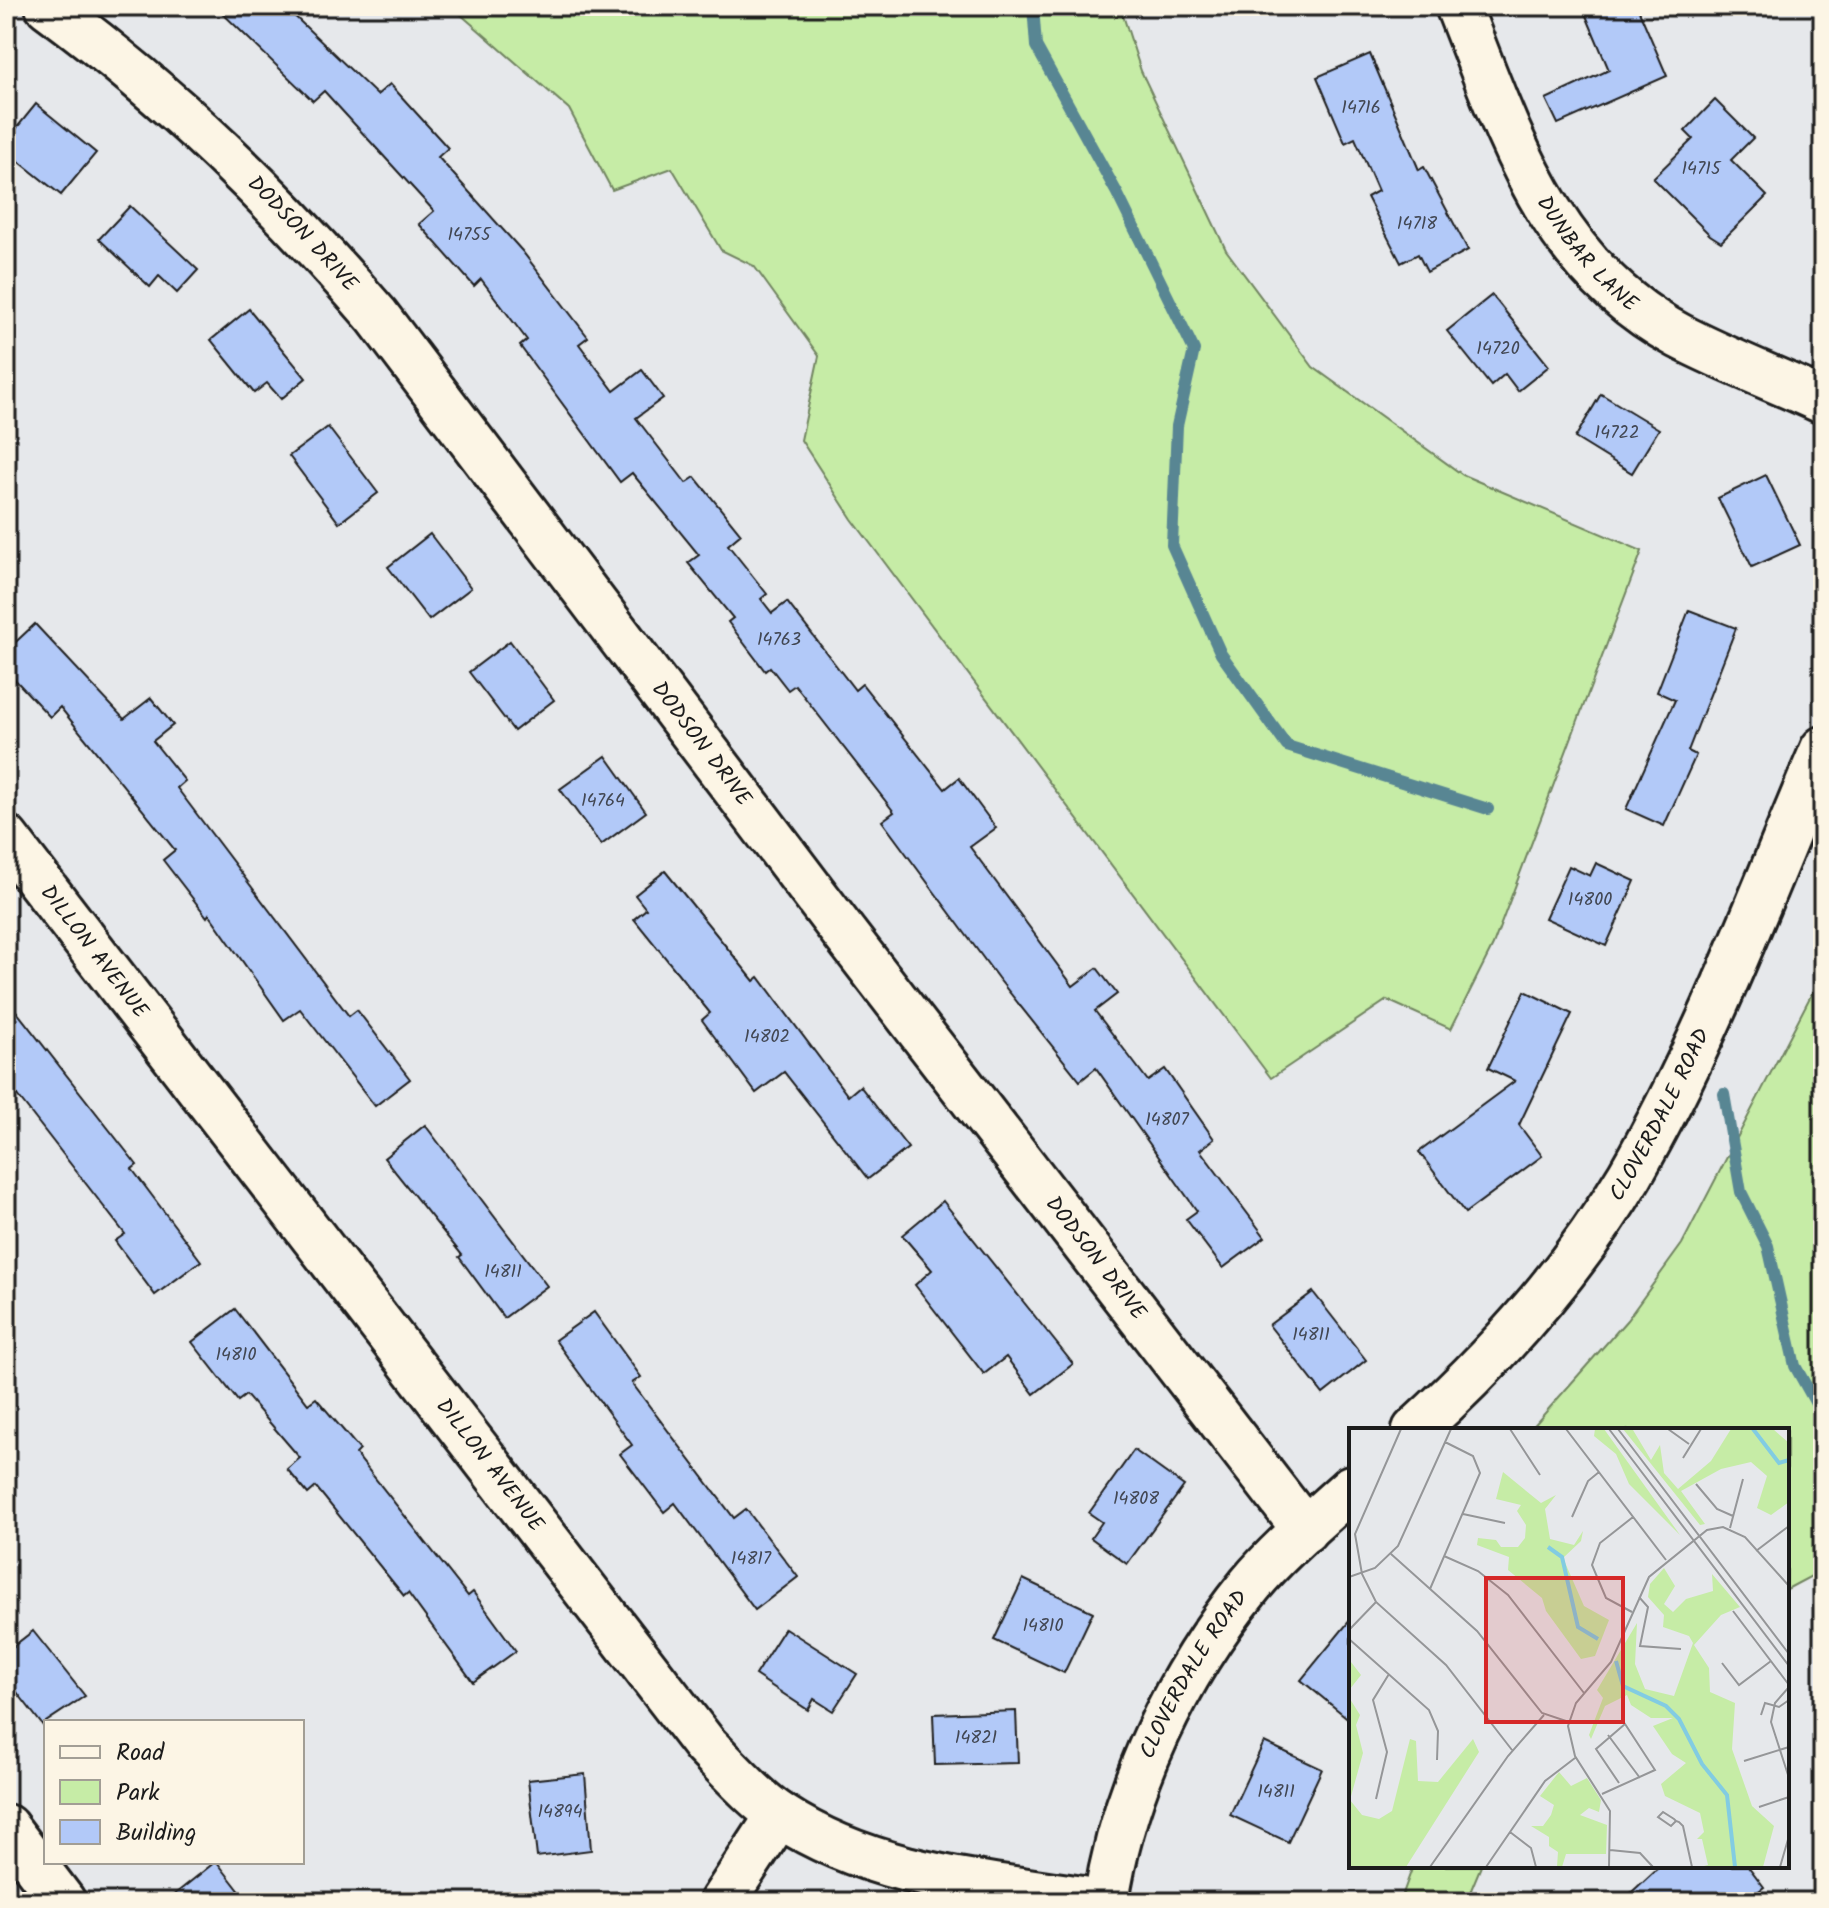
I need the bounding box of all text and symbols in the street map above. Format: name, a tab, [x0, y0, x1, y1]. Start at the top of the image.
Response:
house number: 14716	[1341, 94, 1381, 123]
house number: 14715	[1681, 155, 1722, 184]
street label: DODSON DRIVE	[238, 168, 367, 301]
street label: DUNBAR LANE	[1527, 189, 1646, 322]
house number: 14718	[1397, 210, 1437, 239]
house number: 14755	[447, 221, 492, 250]
house number: 14720	[1476, 335, 1520, 364]
house number: 14722	[1595, 419, 1639, 448]
house number: 14763	[757, 626, 801, 655]
street label: DODSON DRIVE	[642, 674, 761, 815]
house number: 14764	[581, 787, 625, 816]
street label: DILLON AVENUE	[31, 878, 158, 1027]
house number: 14800	[1568, 886, 1612, 915]
house number: 14802	[744, 1023, 790, 1052]
street label: CLOVERDALE ROAD	[1600, 1023, 1720, 1209]
house number: 14807	[1145, 1106, 1190, 1135]
street label: DODSON DRIVE	[1036, 1189, 1155, 1329]
house number: 14811	[484, 1258, 522, 1287]
house number: 14811	[1292, 1321, 1330, 1350]
house number: 14810	[215, 1341, 257, 1370]
street label: DILLON AVENUE	[426, 1391, 553, 1541]
inset map	[1349, 1428, 1789, 1868]
house number: 14808	[1113, 1485, 1159, 1514]
house number: 14817	[731, 1545, 772, 1574]
street label: CLOVERDALE ROAD	[1131, 1582, 1257, 1765]
house number: 14810	[1022, 1612, 1064, 1641]
legend	[44, 1720, 304, 1864]
house number: 14821	[955, 1724, 997, 1753]
text: Road	[116, 1734, 165, 1773]
text: Park	[116, 1774, 160, 1813]
house number: 14811	[1257, 1778, 1295, 1807]
house number: 14894	[537, 1798, 583, 1827]
text: Building	[116, 1814, 196, 1853]

